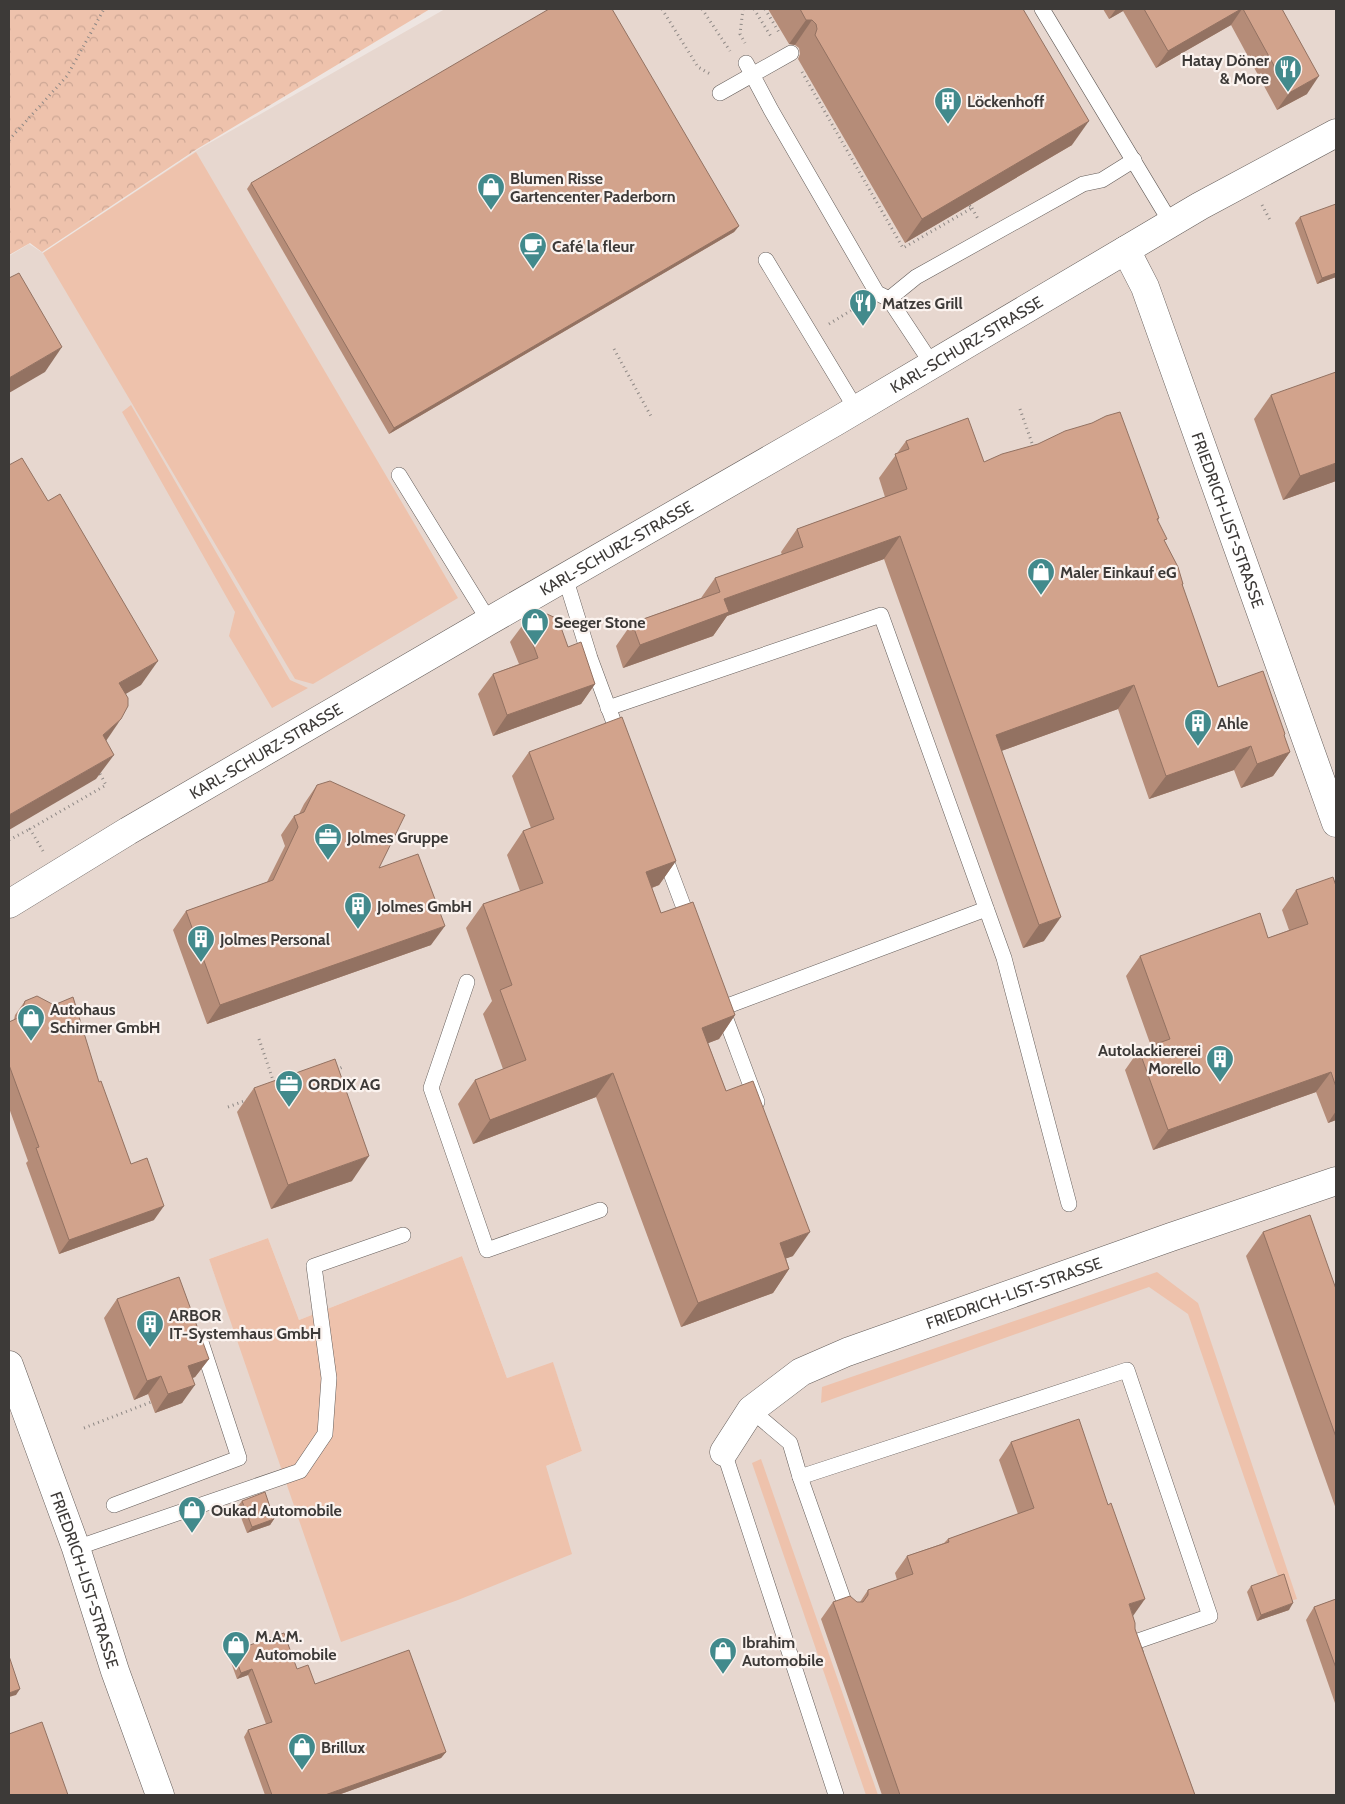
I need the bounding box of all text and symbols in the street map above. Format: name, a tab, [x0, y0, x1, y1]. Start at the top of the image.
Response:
place label: Hatay Döner & More	[1181, 51, 1270, 88]
restaurant icon: Hatay Döner & More	[1273, 54, 1303, 93]
building icon: Löckenhoff	[933, 86, 963, 125]
place label: Löckenhoff	[967, 92, 1045, 111]
place label: Blumen Risse Gartencenter Paderborn	[510, 169, 676, 206]
shop icon: Blumen Risse Gartencenter Paderborn	[476, 172, 506, 211]
cafe icon: Café la fleur	[518, 231, 548, 270]
place label: Café la fleur	[552, 237, 635, 256]
restaurant icon: Matzes Grill	[848, 288, 878, 327]
street label: KARL-SCHURZ-STRASSE	[887, 292, 1046, 397]
place label: Matzes Grill	[882, 294, 963, 313]
street label: FRIEDRICH-LIST-STRASSE	[1188, 430, 1268, 611]
street label: KARL-SCHURZ-STRASSE	[536, 497, 697, 600]
shop icon: Maler Einkauf eG	[1026, 557, 1056, 596]
place label: Maler Einkauf eG	[1060, 563, 1177, 582]
shop icon: Seeger Stone	[520, 607, 550, 646]
place label: Seeger Stone	[554, 613, 646, 632]
street label: KARL-SCHURZ-STRASSE	[186, 699, 346, 803]
building icon: Ahle	[1183, 708, 1213, 747]
place label: Ahle	[1217, 714, 1248, 733]
office icon: Jolmes Gruppe	[313, 822, 343, 861]
place label: Jolmes Gruppe	[346, 828, 448, 847]
building icon: Jolmes GmbH	[343, 891, 373, 930]
place label: Jolmes GmbH	[376, 897, 472, 916]
building icon: Jolmes Personal	[186, 924, 216, 963]
place label: Jolmes Personal	[219, 930, 330, 949]
place label: Autohaus Schirmer GmbH	[50, 1000, 160, 1037]
shop icon: Autohaus Schirmer GmbH	[16, 1003, 46, 1042]
place label: Autolackiererei Morello	[1098, 1041, 1201, 1078]
building icon: Autolackiererei Morello	[1205, 1044, 1235, 1083]
office icon: ORDIX AG	[274, 1069, 304, 1108]
place label: ORDIX AG	[308, 1075, 380, 1094]
street label: FRIEDRICH-LIST-STRASSE	[924, 1253, 1105, 1333]
place label: ARBOR IT-Systemhaus GmbH	[169, 1306, 321, 1343]
building icon: ARBOR IT-Systemhaus GmbH	[135, 1309, 165, 1348]
street label: FRIEDRICH-LIST-STRASSE	[46, 1489, 123, 1671]
shop icon: Oukad Automobile	[177, 1495, 207, 1534]
place label: Oukad Automobile	[211, 1501, 342, 1520]
place label: M.A.M. Automobile	[255, 1627, 337, 1664]
shop icon: M.A.M. Automobile	[221, 1630, 251, 1669]
place label: Ibrahim Automobile	[742, 1633, 824, 1670]
shop icon: Ibrahim Automobile	[708, 1636, 738, 1675]
shop icon: Brillux	[287, 1732, 317, 1771]
place label: Brillux	[321, 1738, 365, 1757]

